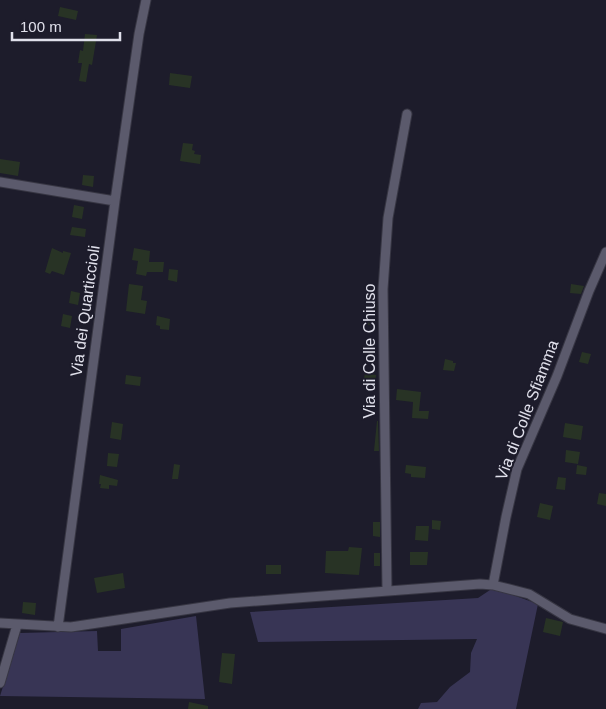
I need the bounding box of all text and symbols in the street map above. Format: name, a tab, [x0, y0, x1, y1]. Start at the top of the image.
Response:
scale bar	[12, 10, 120, 42]
text: 100 m	[20, 18, 62, 35]
street label: Via dei Quarticcioli	[67, 244, 103, 378]
street label: Via di Colle Chiuso	[361, 283, 378, 418]
street label: Via di Colle Sfiamma	[493, 338, 562, 482]

